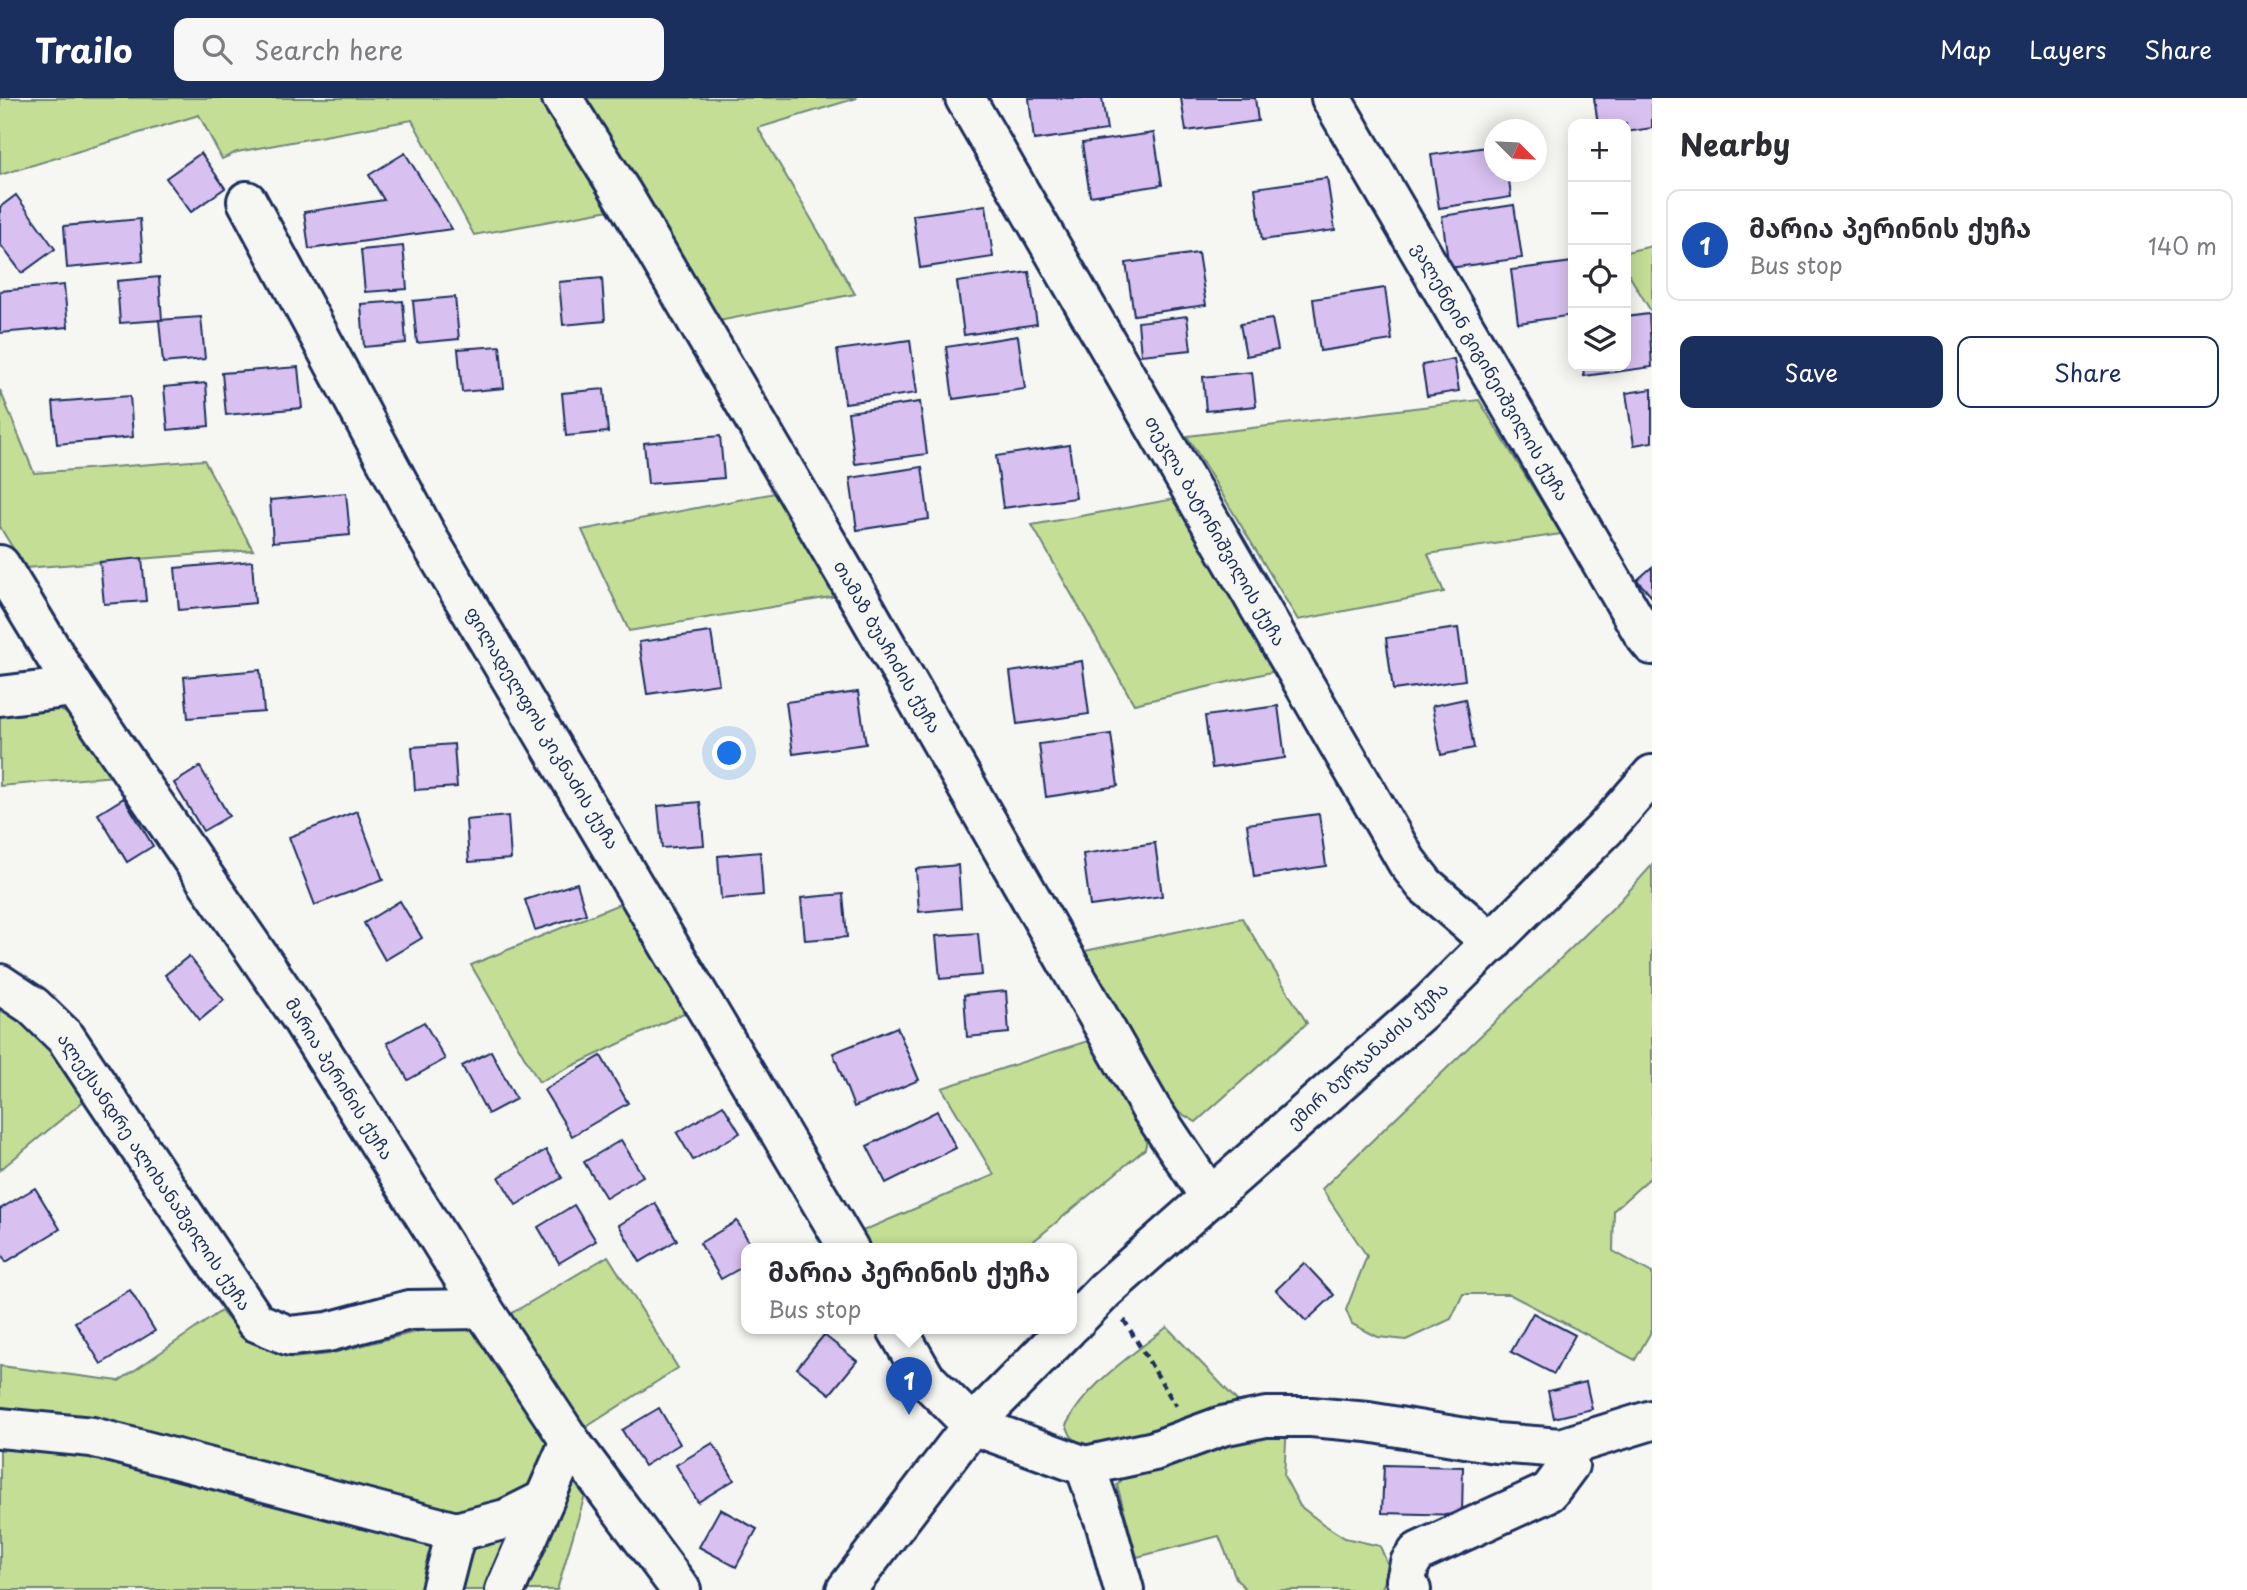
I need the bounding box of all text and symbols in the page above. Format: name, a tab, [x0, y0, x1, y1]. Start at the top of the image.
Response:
search box	[174, 18, 664, 81]
text: Trailo	[35, 24, 132, 74]
icon: search	[198, 30, 236, 68]
text: Search here	[254, 30, 403, 69]
text: Map	[1940, 31, 1991, 67]
text: Layers	[2029, 31, 2106, 67]
text: Share	[2144, 31, 2212, 67]
north arrow	[1484, 119, 1547, 182]
map controls	[1568, 119, 1631, 371]
button: +	[1568, 119, 1631, 182]
text: Nearby	[1680, 121, 1790, 166]
button: −	[1568, 182, 1631, 245]
text: მარია პერინის ქუჩა	[1749, 208, 2031, 247]
text: 1	[1700, 228, 1711, 263]
text: 140 m	[2148, 228, 2217, 263]
street label: ვალენტინ გიგინეიშვილის ქუჩა	[1406, 237, 1577, 505]
button: locate	[1568, 245, 1631, 308]
text: Bus stop	[1749, 247, 1843, 282]
button: layers	[1568, 308, 1631, 371]
button: Save	[1680, 336, 1943, 408]
button: Share	[1957, 336, 2219, 408]
street label: თეკლა ბატონიშვილის ქუჩა	[1139, 410, 1293, 650]
street label: თამაზ ბუაჩიძის ქუჩა	[828, 555, 949, 738]
street label: ფილადელფოს კიკნაძის ქუჩა	[460, 601, 627, 854]
your location	[712, 736, 746, 770]
street label: ემირ ბურჯანაძის ქუჩა	[1280, 975, 1454, 1135]
street label: მარია პერინის ქუჩა	[279, 992, 401, 1165]
street label: ალექსანდრე ალიხანაშვილის ქუჩა	[52, 1027, 259, 1315]
popup	[741, 1243, 1077, 1334]
text: მარია პერინის ქუჩა	[768, 1252, 1050, 1291]
text: Bus stop	[768, 1291, 861, 1326]
pin: 1	[886, 1357, 932, 1415]

